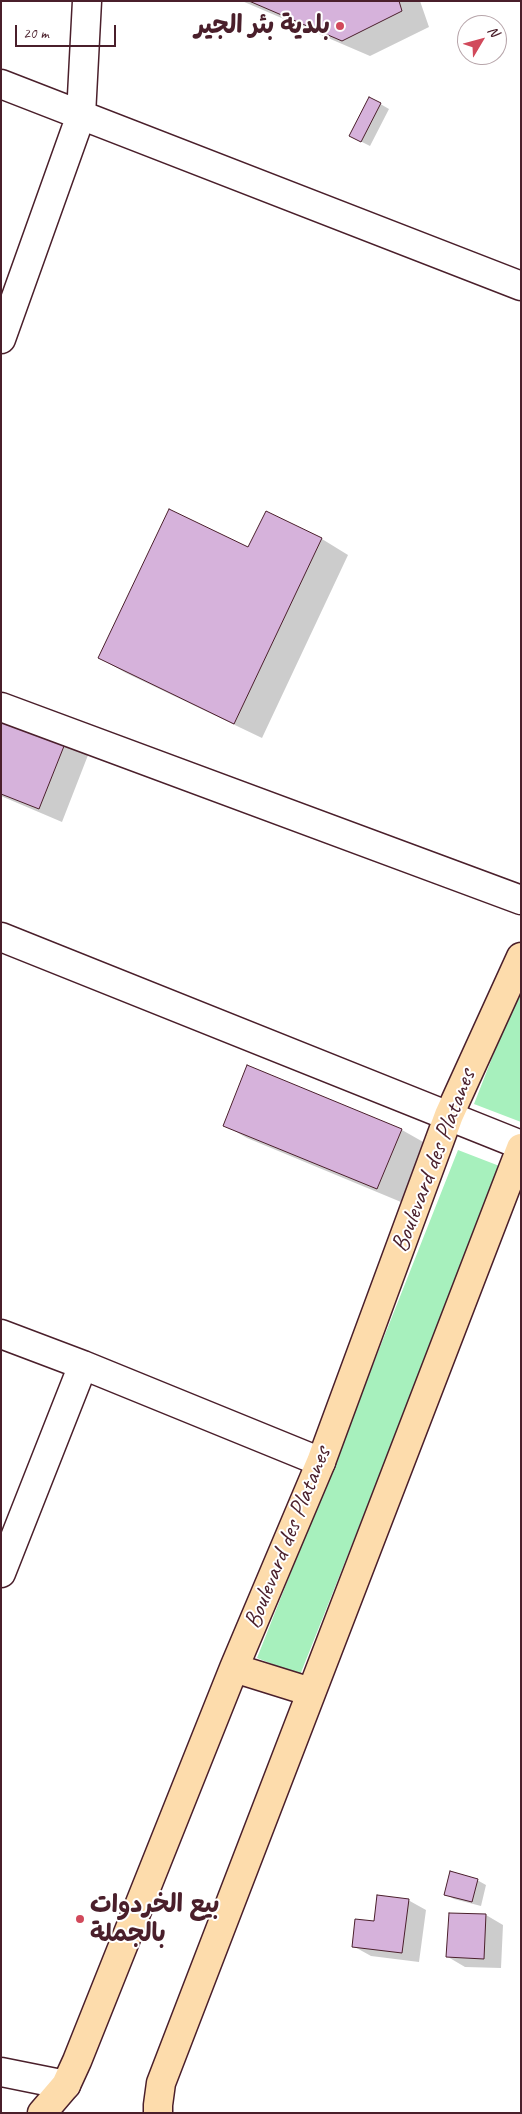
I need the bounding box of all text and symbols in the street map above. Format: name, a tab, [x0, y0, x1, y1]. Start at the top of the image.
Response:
place label: بلدية بئر الجير	[194, 11, 330, 41]
scale bar	[18, 15, 119, 47]
north arrow	[457, 15, 507, 65]
marker: بلدية بئر الجير	[334, 20, 346, 32]
text: N	[484, 23, 503, 40]
text: 20 m	[23, 24, 49, 43]
street label: Boulevard des Platanes	[385, 1065, 483, 1257]
street label: Boulevard des Platanes	[238, 1443, 338, 1633]
place label: بيع الخردوات بالجملة	[90, 1890, 219, 1949]
marker: بيع الخردوات بالجملة	[74, 1913, 86, 1925]

